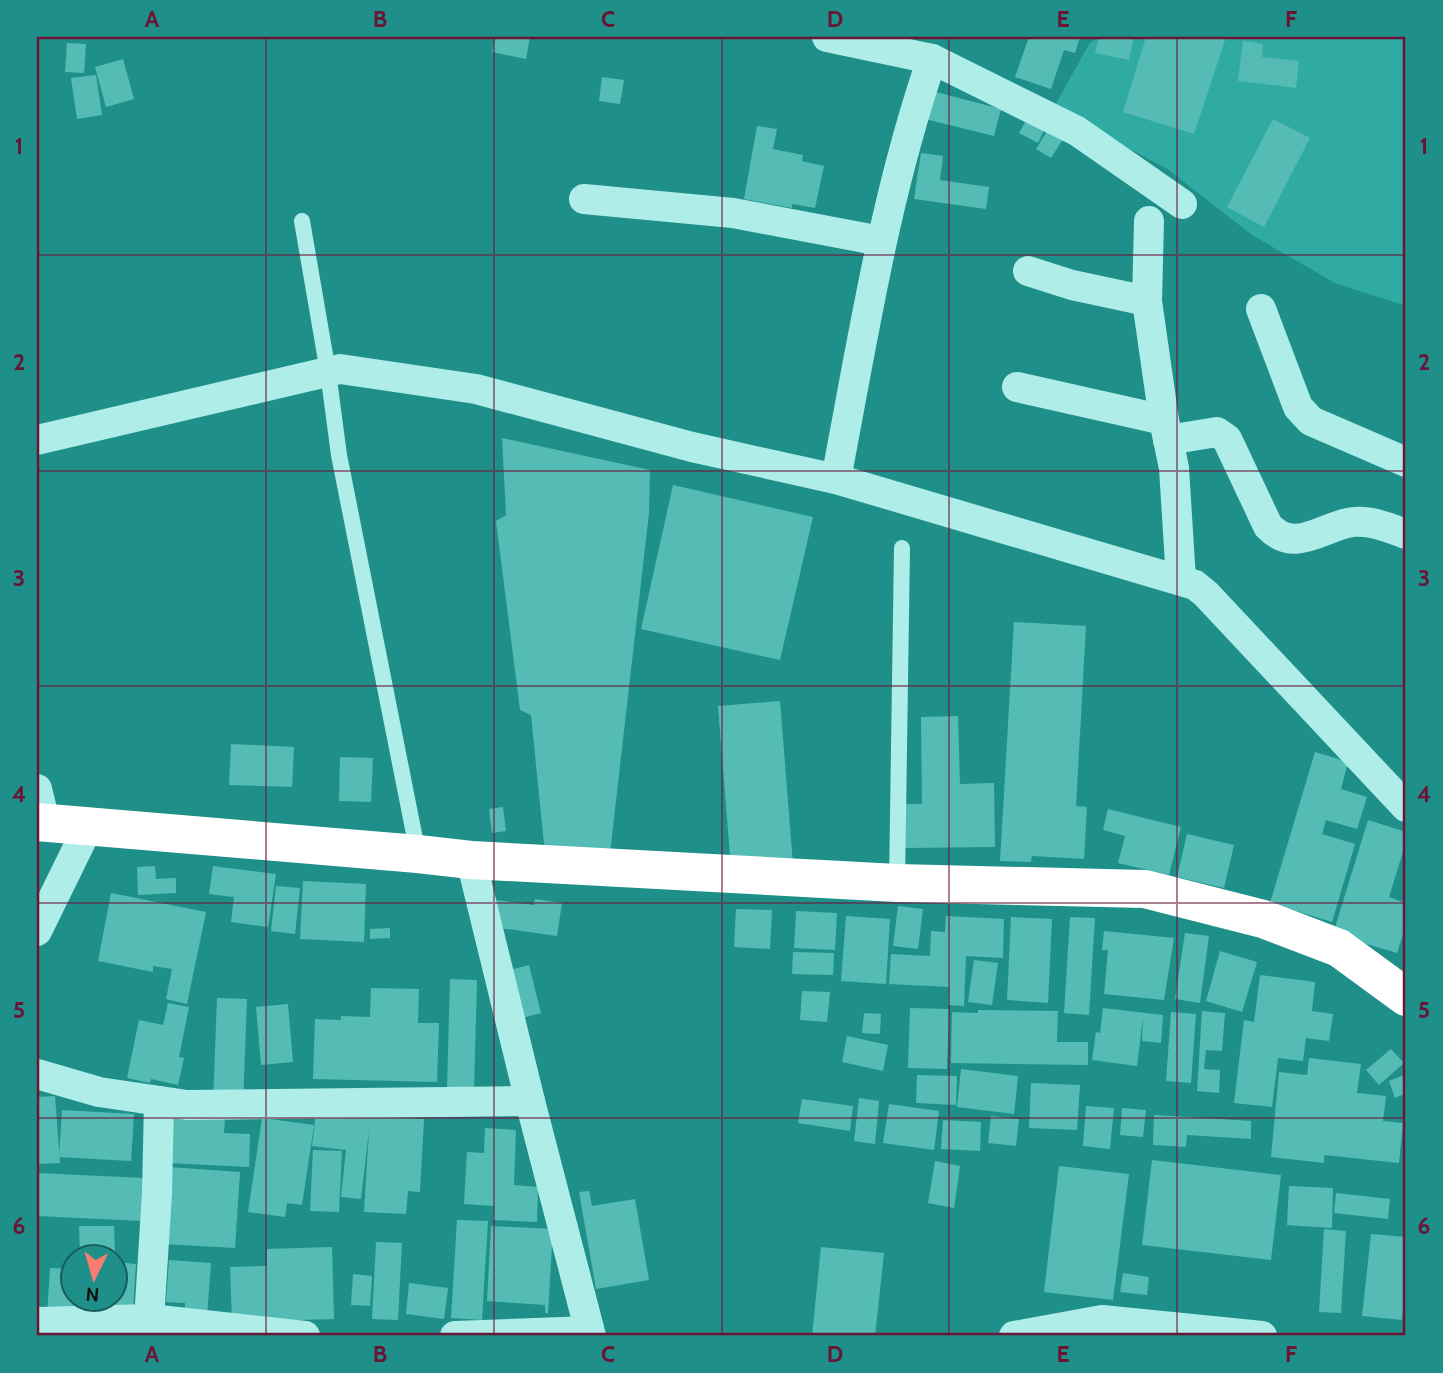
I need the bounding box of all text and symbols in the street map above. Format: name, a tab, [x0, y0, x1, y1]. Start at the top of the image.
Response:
text: A	[145, 5, 160, 33]
text: B	[373, 5, 387, 33]
text: C	[601, 5, 615, 33]
text: D	[827, 5, 843, 33]
text: E	[1056, 5, 1070, 33]
text: F	[1285, 5, 1297, 33]
text: 1	[15, 132, 23, 160]
text: 1	[1420, 132, 1428, 160]
text: 2	[13, 348, 25, 376]
text: 2	[1418, 348, 1430, 376]
text: 3	[13, 564, 25, 592]
text: 3	[1418, 564, 1430, 592]
text: 4	[12, 780, 26, 808]
text: 4	[1417, 780, 1431, 808]
text: 5	[13, 996, 25, 1024]
text: 5	[1418, 996, 1430, 1024]
text: 6	[13, 1212, 25, 1240]
text: 6	[1418, 1212, 1430, 1240]
north arrow	[60, 1244, 130, 1314]
text: N	[85, 1282, 100, 1306]
text: A	[145, 1340, 160, 1368]
text: B	[373, 1340, 387, 1368]
text: C	[601, 1340, 615, 1368]
text: D	[827, 1340, 843, 1368]
text: E	[1056, 1340, 1070, 1368]
text: F	[1285, 1340, 1297, 1368]

